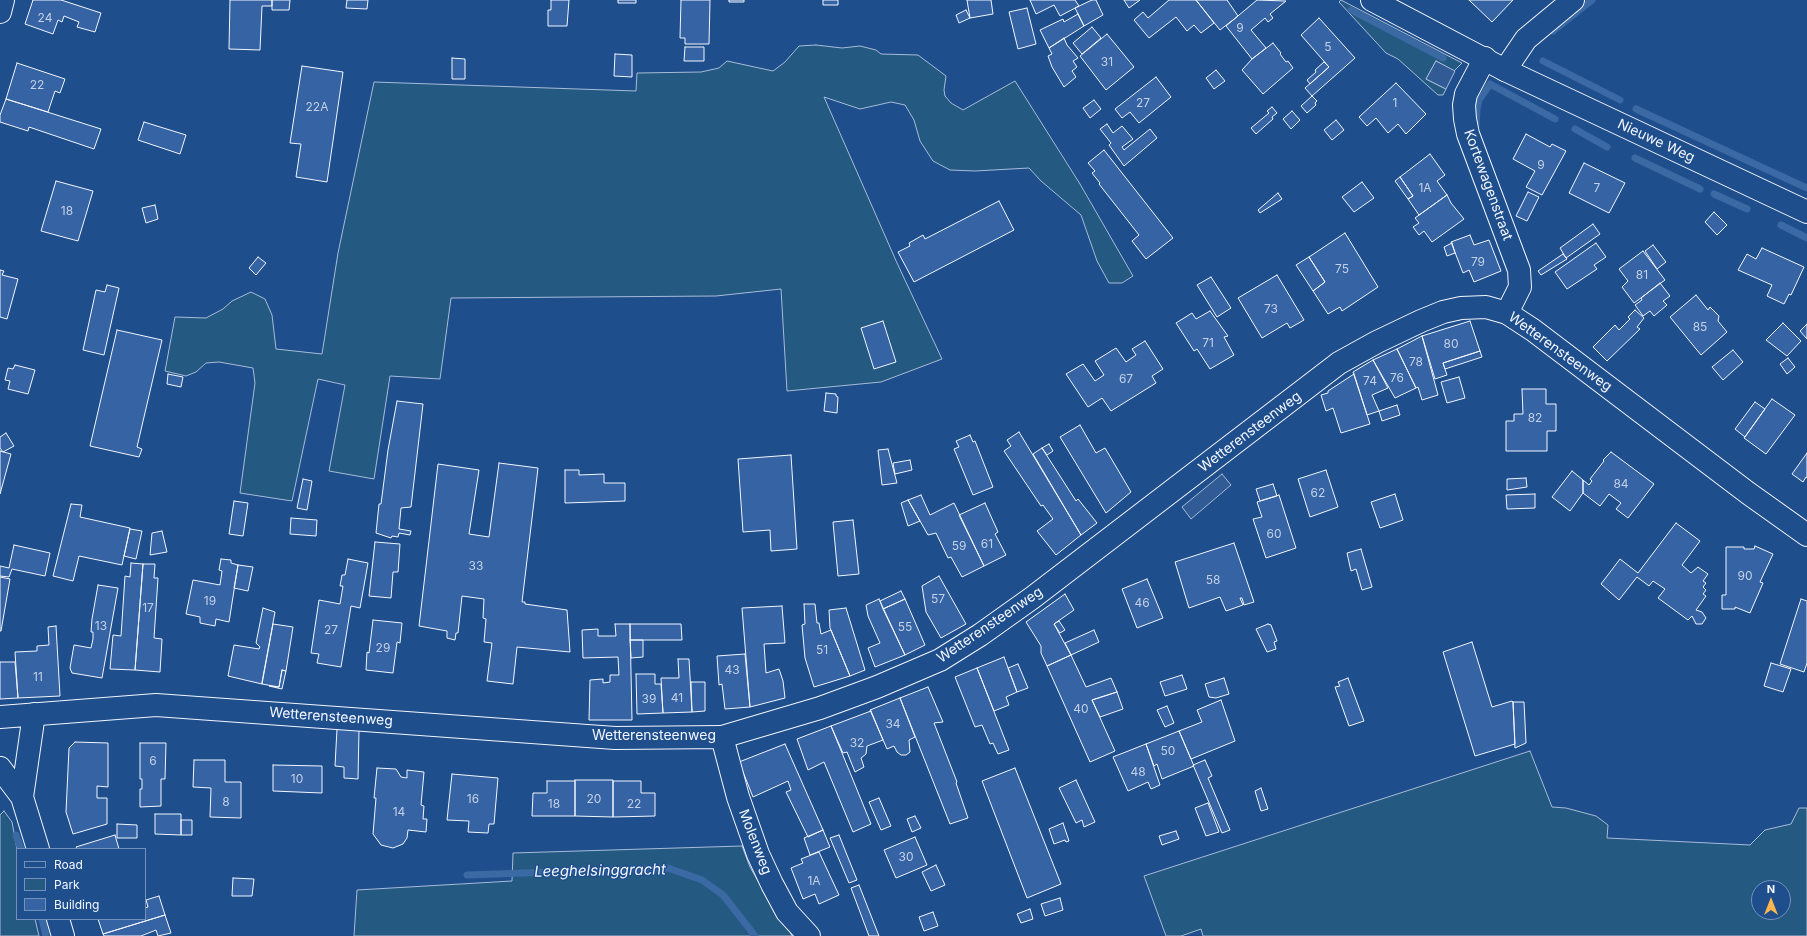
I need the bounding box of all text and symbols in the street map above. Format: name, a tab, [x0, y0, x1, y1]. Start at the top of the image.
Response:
house number: 24	[38, 11, 52, 25]
house number: 9	[1236, 21, 1244, 35]
house number: 5	[1324, 40, 1332, 54]
house number: 31	[1101, 55, 1113, 69]
house number: 22	[30, 78, 44, 92]
house number: 27	[1136, 96, 1150, 110]
house number: 1	[1393, 96, 1397, 110]
house number: 22A	[306, 100, 328, 114]
street label: Nieuwe Weg	[1615, 116, 1697, 166]
street label: Kortewagenstraat	[1460, 127, 1516, 243]
house number: 9	[1537, 158, 1545, 172]
house number: 1A	[1418, 181, 1432, 195]
house number: 7	[1594, 181, 1600, 195]
house number: 18	[61, 204, 73, 218]
house number: 79	[1471, 255, 1485, 269]
house number: 75	[1335, 262, 1349, 276]
house number: 81	[1636, 268, 1648, 282]
house number: 73	[1264, 302, 1278, 316]
street label: Wetterensteenweg	[1505, 309, 1615, 395]
house number: 85	[1693, 320, 1707, 334]
house number: 71	[1202, 336, 1214, 350]
house number: 80	[1444, 337, 1458, 351]
house number: 78	[1409, 355, 1423, 369]
house number: 76	[1390, 371, 1404, 385]
house number: 67	[1119, 372, 1133, 386]
house number: 74	[1363, 374, 1377, 388]
street label: Wetterensteenweg	[1195, 388, 1305, 476]
house number: 82	[1528, 411, 1542, 425]
house number: 84	[1613, 477, 1629, 491]
house number: 62	[1311, 486, 1325, 500]
house number: 60	[1266, 527, 1282, 541]
house number: 61	[981, 537, 993, 551]
house number: 59	[952, 539, 966, 553]
house number: 33	[469, 559, 483, 573]
house number: 90	[1737, 569, 1753, 583]
house number: 58	[1206, 573, 1220, 587]
street label: Wetterensteenweg	[934, 583, 1046, 667]
house number: 57	[931, 592, 945, 606]
house number: 19	[204, 594, 216, 608]
house number: 46	[1134, 596, 1150, 610]
house number: 17	[142, 601, 154, 615]
house number: 13	[95, 619, 107, 633]
house number: 55	[898, 620, 912, 634]
house number: 27	[324, 623, 338, 637]
house number: 29	[376, 641, 390, 655]
house number: 51	[816, 643, 828, 657]
house number: 43	[724, 663, 740, 677]
house number: 11	[33, 670, 43, 684]
house number: 41	[671, 691, 683, 705]
house number: 39	[642, 692, 656, 706]
house number: 40	[1073, 702, 1089, 716]
street label: Wetterensteenweg	[269, 704, 393, 730]
house number: 34	[885, 717, 901, 731]
street label: Wetterensteenweg	[592, 728, 716, 744]
house number: 32	[850, 736, 864, 750]
house number: 50	[1161, 744, 1175, 758]
house number: 6	[149, 754, 157, 768]
house number: 48	[1130, 765, 1146, 779]
house number: 10	[291, 772, 303, 786]
house number: 16	[467, 792, 479, 806]
house number: 20	[587, 792, 601, 806]
house number: 8	[222, 795, 230, 809]
house number: 18	[548, 797, 560, 811]
house number: 22	[627, 797, 641, 811]
house number: 14	[393, 805, 405, 819]
street label: Molenweg	[735, 807, 775, 877]
legend	[16, 848, 146, 920]
house number: 30	[899, 850, 913, 864]
text: Road	[54, 857, 83, 872]
water label: Leeghelsinggracht	[534, 861, 666, 881]
house number: 1A	[807, 874, 821, 888]
text: Park	[54, 877, 80, 892]
north arrow	[1751, 880, 1791, 920]
text: N	[1767, 882, 1775, 896]
text: Building	[54, 897, 99, 912]

